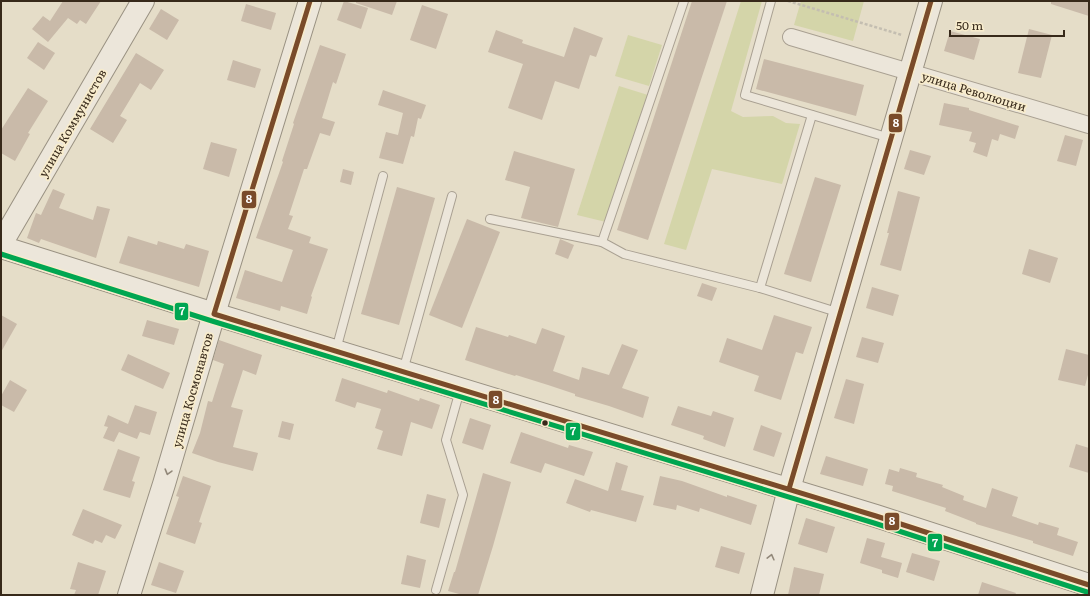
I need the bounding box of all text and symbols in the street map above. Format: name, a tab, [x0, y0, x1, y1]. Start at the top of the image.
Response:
scale bar	[950, 12, 1064, 38]
text: 50 m	[956, 16, 983, 34]
street label: улица Коммунистов	[34, 65, 111, 181]
street label: улица Революции	[919, 67, 1029, 115]
line badge: 8	[888, 113, 903, 133]
text: 8	[893, 114, 900, 130]
line badge: 8	[241, 190, 257, 209]
text: 8	[246, 190, 253, 206]
line badge: 7	[174, 302, 189, 321]
text: 7	[179, 302, 185, 318]
street label: улица Космонавтов	[167, 330, 217, 450]
line badge: 8	[488, 390, 503, 409]
text: 8	[493, 391, 500, 407]
unlabelled marker	[540, 418, 550, 428]
line badge: 7	[565, 422, 581, 441]
text: 7	[570, 422, 576, 438]
one-way arrow	[164, 469, 173, 476]
line badge: 8	[884, 512, 900, 531]
text: 8	[889, 512, 896, 528]
line badge: 7	[927, 533, 943, 552]
text: 7	[932, 534, 938, 550]
one-way arrow	[766, 554, 775, 561]

